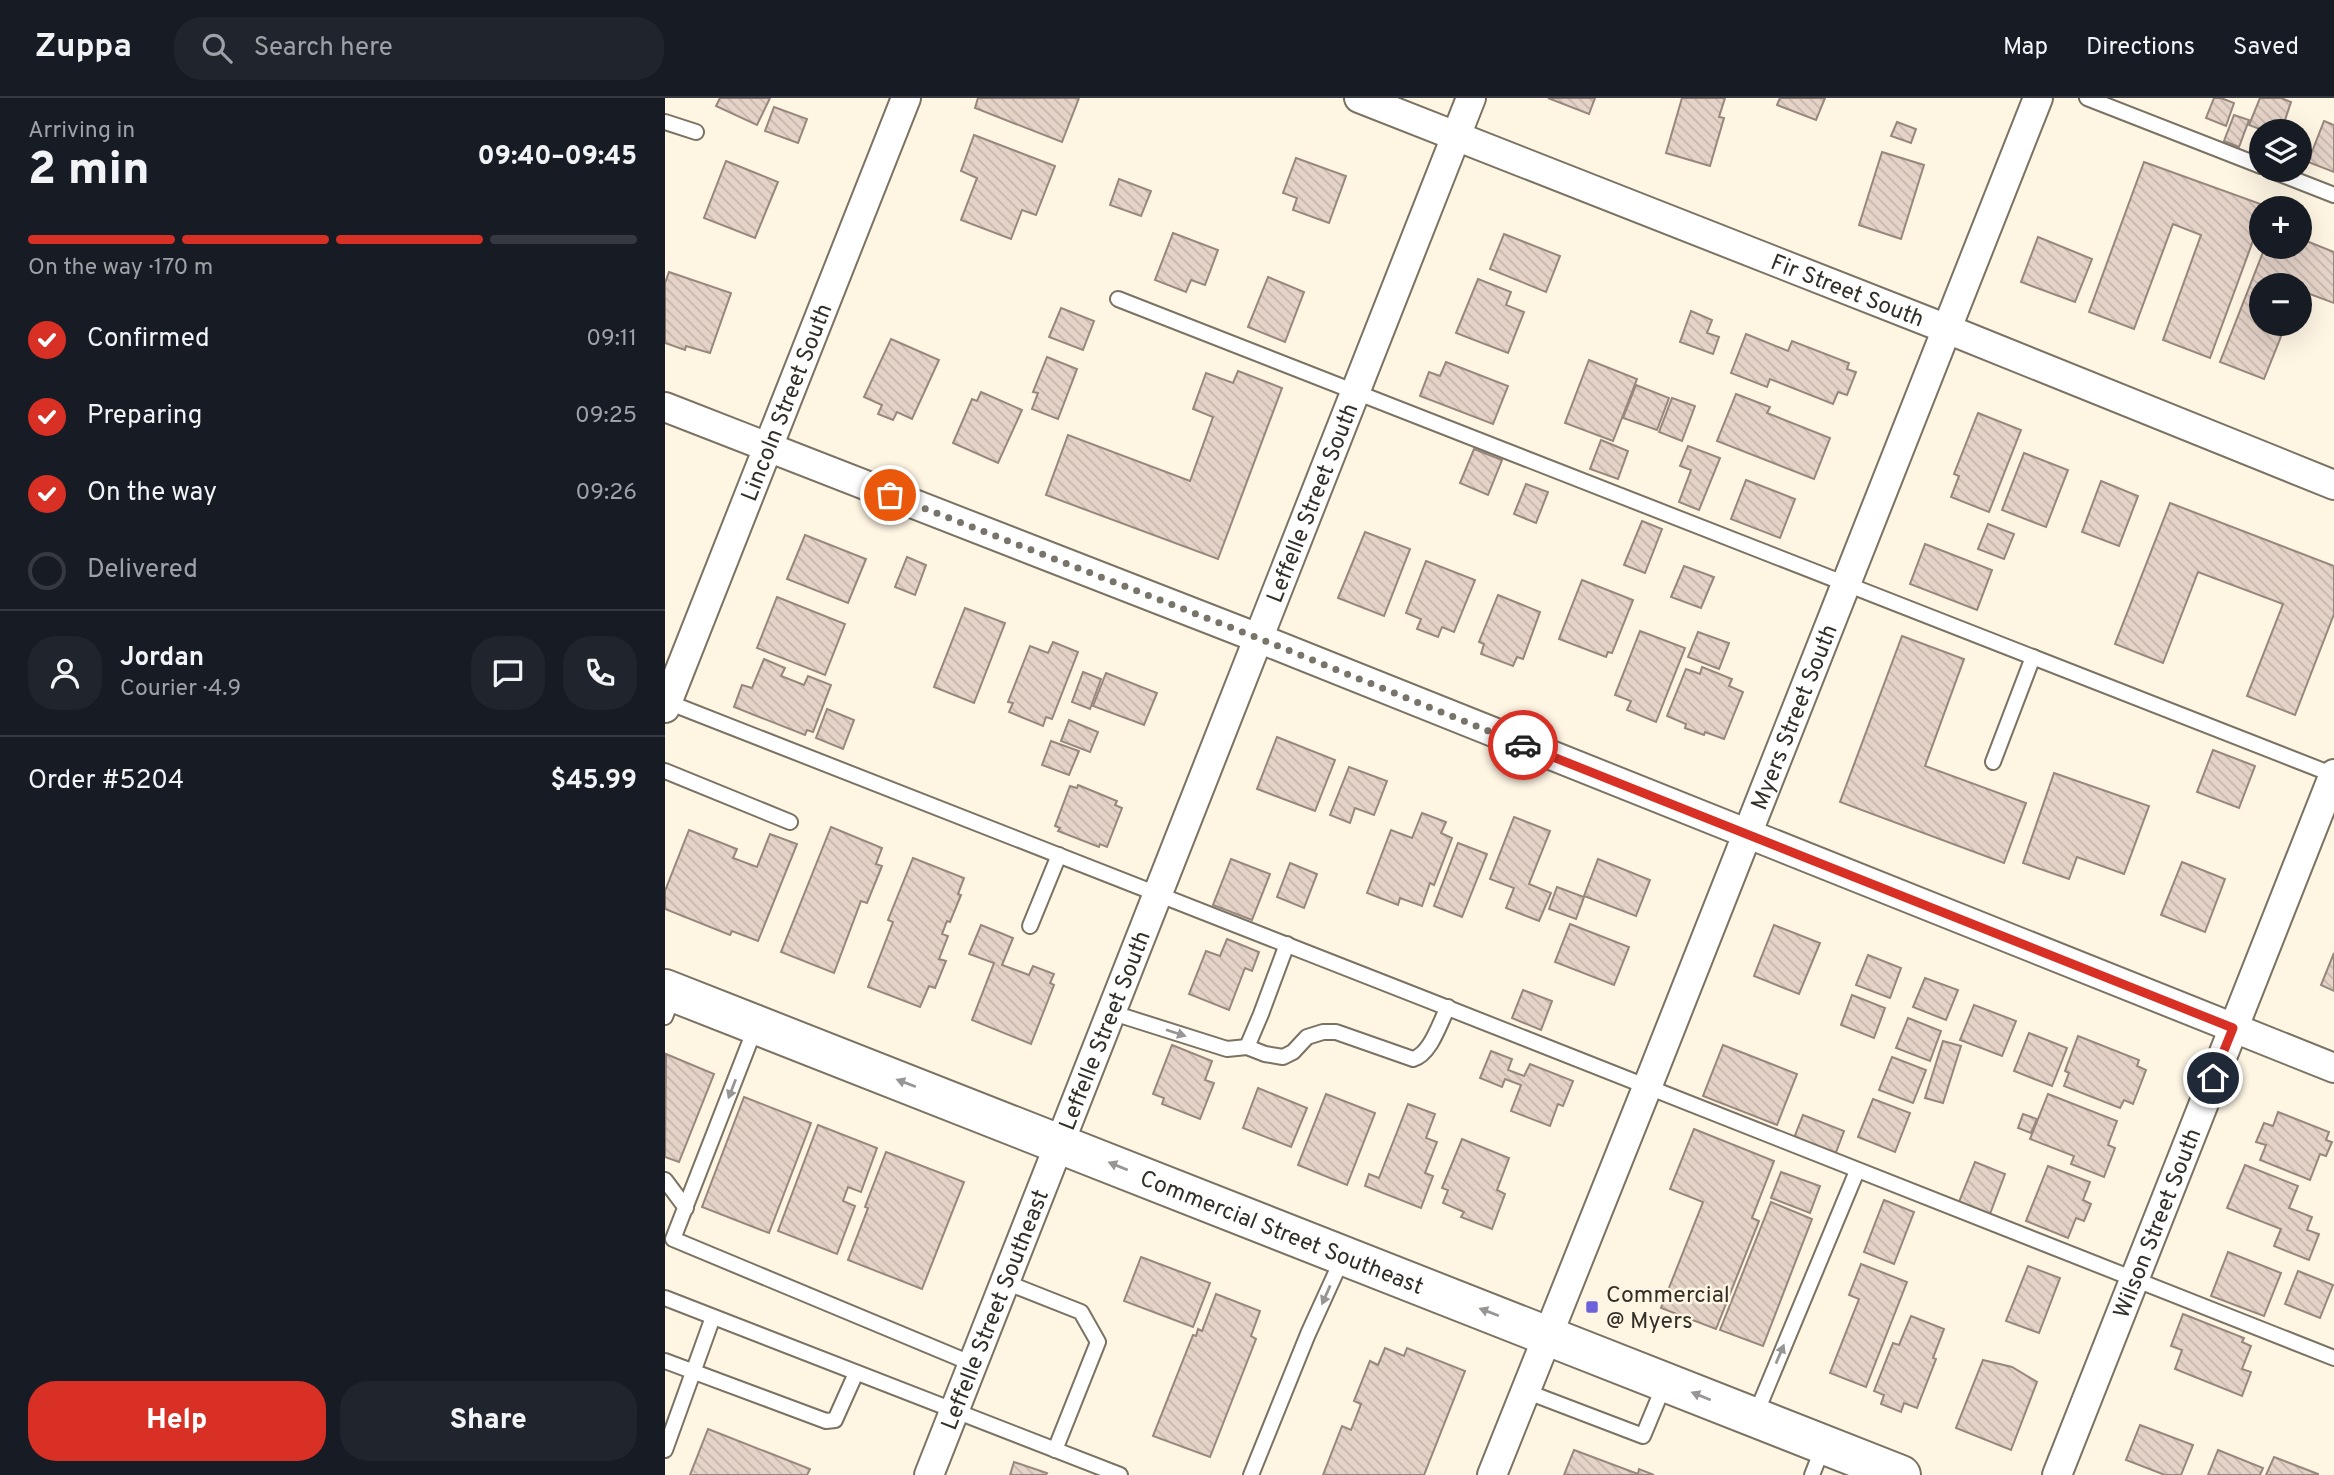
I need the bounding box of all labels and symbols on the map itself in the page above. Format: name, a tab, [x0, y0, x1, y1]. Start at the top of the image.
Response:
street label: Fir Street South	[1766, 249, 1928, 335]
street label: Lincoln Street South	[736, 300, 840, 506]
street label: Leffelle Street South	[1262, 400, 1366, 608]
pin	[860, 465, 920, 525]
street label: Myers Street South	[1746, 621, 1846, 815]
courier	[1488, 710, 1558, 780]
street label: Leffelle Street South	[1054, 927, 1159, 1135]
one-way arrow	[1165, 1028, 1186, 1039]
pin	[2183, 1048, 2243, 1108]
one-way arrow	[726, 1078, 737, 1099]
one-way arrow	[895, 1078, 916, 1089]
street label: Wilson Street South	[2108, 1125, 2210, 1323]
one-way arrow	[1107, 1161, 1128, 1172]
street label: Commercial Street Southeast	[1135, 1165, 1427, 1303]
street label: Leffelle Street Southeast	[936, 1186, 1057, 1435]
place label: Commercial @ Myers	[1606, 1282, 1730, 1337]
one-way arrow	[1320, 1285, 1332, 1305]
marker: Commercial @ Myers	[1584, 1299, 1600, 1315]
one-way arrow	[1478, 1307, 1499, 1318]
one-way arrow	[1775, 1343, 1786, 1364]
one-way arrow	[1690, 1390, 1711, 1401]

